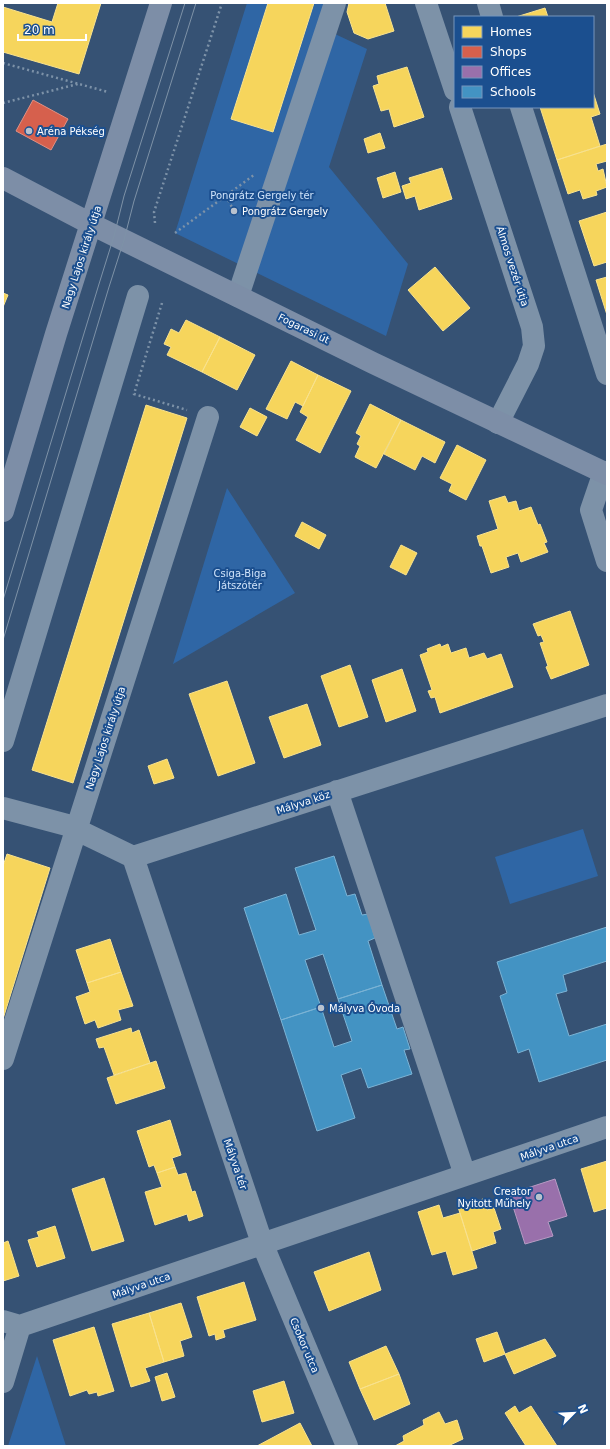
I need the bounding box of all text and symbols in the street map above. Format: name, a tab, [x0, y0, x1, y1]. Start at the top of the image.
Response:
scale bar	[18, 16, 86, 42]
legend	[454, 16, 594, 108]
text: 20 m	[24, 23, 55, 37]
text: Homes	[490, 25, 532, 39]
text: Shops	[490, 45, 526, 59]
text: Offices	[490, 65, 531, 79]
text: Schools	[490, 85, 536, 99]
marker: Aréna Pékség	[24, 126, 34, 136]
place label: Aréna Pékség	[37, 126, 105, 137]
park label: Pongrátz Gergely tér	[210, 190, 315, 201]
street label: Nagy Lajos király útja	[60, 204, 103, 310]
marker: Pongrátz Gergely	[229, 206, 239, 216]
place label: Pongrátz Gergely	[242, 206, 328, 217]
street label: Álmos vezér útja	[494, 224, 532, 308]
street label: Fogarasi út	[276, 311, 331, 346]
park label: Csiga-Biga Játszótér	[214, 568, 266, 591]
street label: Nagy Lajos király útja	[84, 685, 127, 791]
street label: Mályva köz	[275, 789, 331, 816]
place label: Mályva Óvoda	[329, 1002, 400, 1014]
marker: Mályva Óvoda	[316, 1003, 326, 1013]
street label: Mályva utca	[519, 1132, 580, 1163]
street label: Mályva tér	[222, 1137, 250, 1192]
place label: Creator Nyitott Műhely	[458, 1186, 532, 1209]
marker: Creator Nyitott Műhely	[534, 1192, 544, 1202]
street label: Mályva utca	[111, 1270, 172, 1301]
street label: Csokor utca	[288, 1316, 321, 1375]
north arrow	[554, 1393, 594, 1433]
text: N	[575, 1402, 590, 1416]

